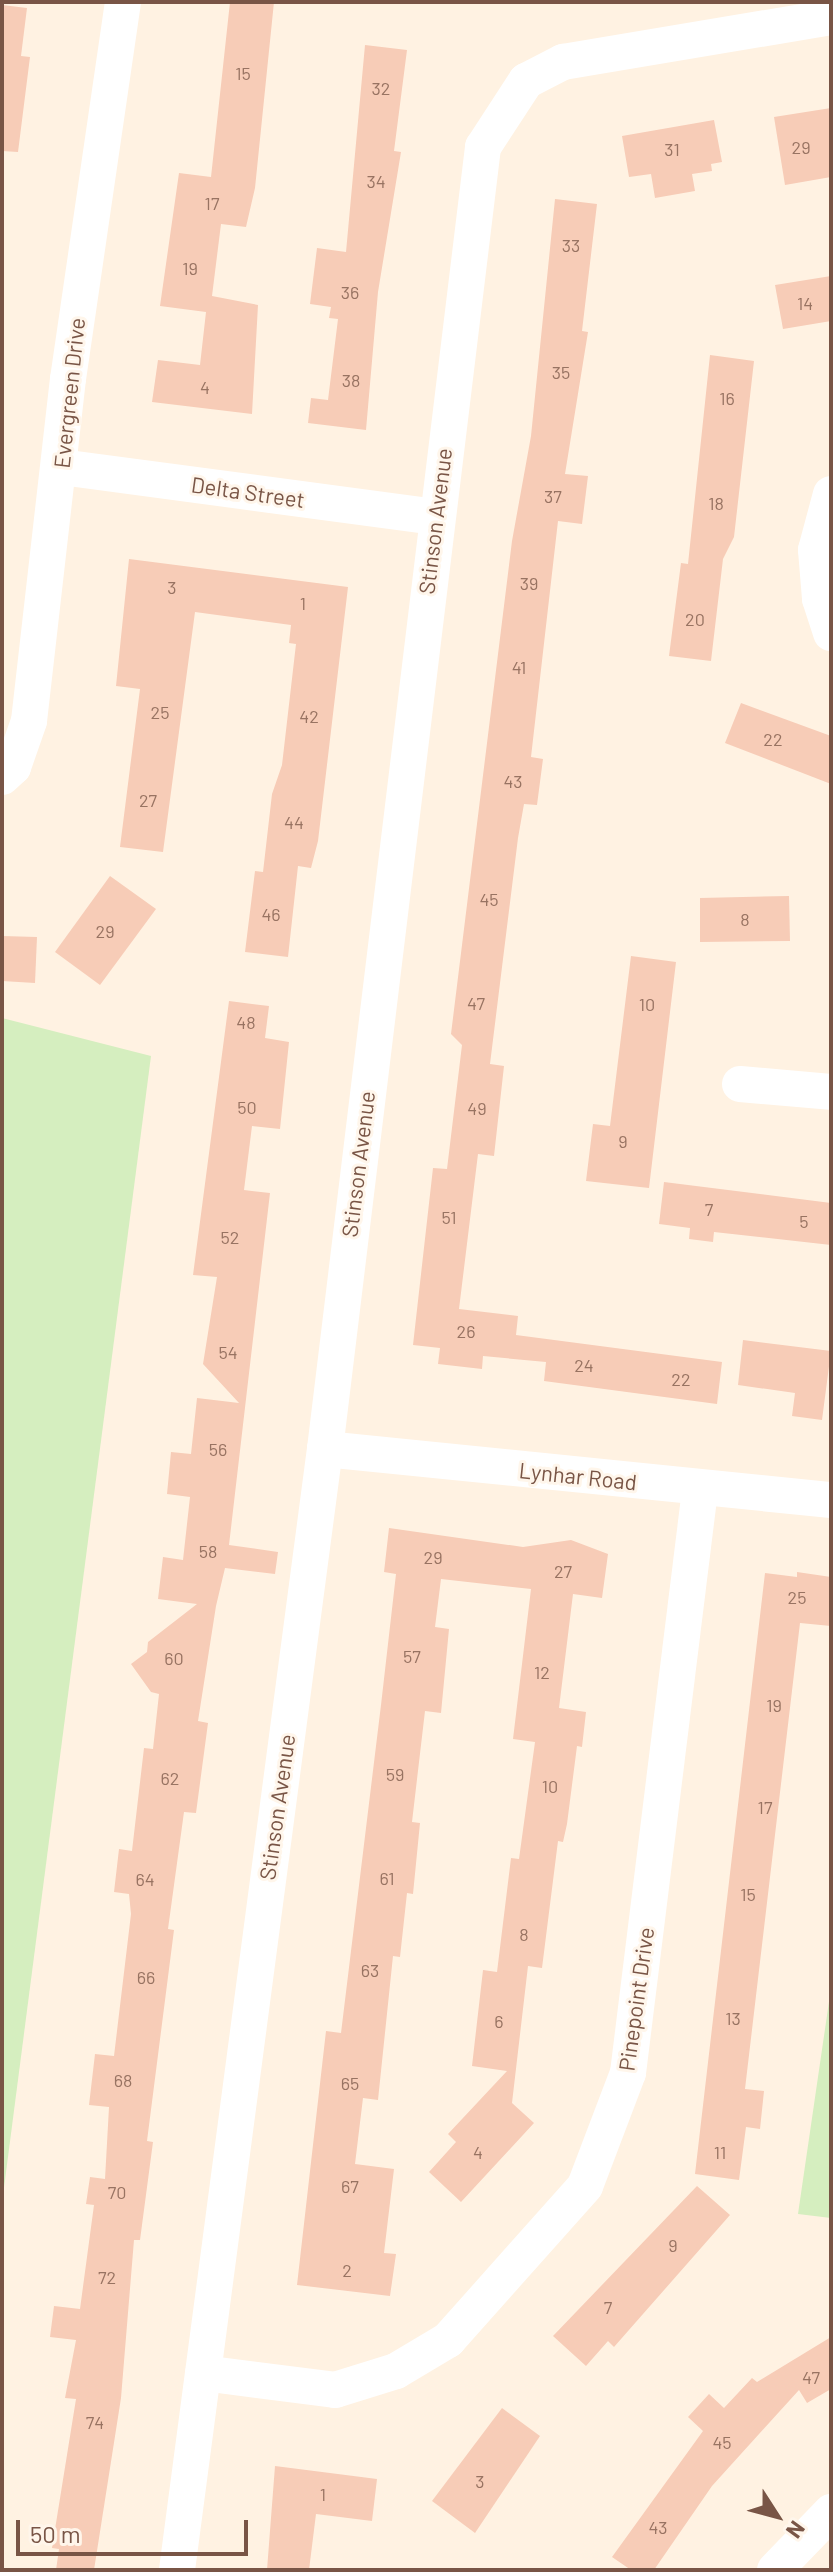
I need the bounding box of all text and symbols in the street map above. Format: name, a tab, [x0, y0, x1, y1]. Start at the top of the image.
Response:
house number: 15	[235, 62, 251, 84]
house number: 32	[372, 77, 390, 99]
house number: 29	[791, 136, 811, 158]
house number: 31	[664, 138, 680, 160]
house number: 34	[366, 170, 386, 192]
house number: 17	[205, 192, 219, 214]
house number: 33	[562, 234, 580, 256]
house number: 19	[182, 257, 198, 279]
house number: 36	[341, 281, 359, 303]
house number: 14	[797, 292, 813, 314]
street label: Evergreen Drive	[48, 316, 90, 470]
house number: 35	[552, 361, 570, 383]
house number: 38	[342, 369, 360, 391]
house number: 4	[200, 376, 210, 398]
house number: 16	[719, 387, 735, 409]
street label: Stinson Avenue	[413, 446, 457, 596]
street label: Delta Street	[190, 471, 306, 513]
house number: 37	[544, 485, 562, 507]
house number: 18	[708, 492, 724, 514]
house number: 39	[520, 572, 538, 594]
house number: 3	[167, 576, 177, 598]
house number: 1	[300, 592, 306, 614]
house number: 20	[685, 608, 705, 630]
house number: 41	[512, 656, 526, 678]
house number: 25	[151, 701, 169, 723]
house number: 42	[299, 705, 319, 727]
house number: 22	[763, 728, 783, 750]
house number: 43	[503, 770, 523, 792]
house number: 27	[139, 789, 157, 811]
house number: 44	[284, 811, 304, 833]
house number: 45	[479, 888, 499, 910]
house number: 46	[261, 903, 281, 925]
house number: 8	[740, 908, 750, 930]
house number: 29	[95, 920, 115, 942]
house number: 47	[467, 992, 485, 1014]
house number: 10	[639, 993, 655, 1015]
house number: 48	[236, 1011, 256, 1033]
street label: Stinson Avenue	[336, 1089, 380, 1239]
house number: 50	[237, 1096, 257, 1118]
house number: 49	[467, 1097, 487, 1119]
house number: 9	[618, 1130, 628, 1152]
house number: 7	[705, 1198, 713, 1220]
house number: 51	[441, 1206, 457, 1228]
house number: 5	[799, 1210, 809, 1232]
house number: 52	[221, 1226, 239, 1248]
house number: 26	[457, 1320, 475, 1342]
house number: 54	[218, 1341, 238, 1363]
house number: 24	[574, 1354, 594, 1376]
house number: 22	[671, 1368, 691, 1390]
house number: 56	[209, 1438, 227, 1460]
street label: Lynhar Road	[518, 1457, 638, 1495]
house number: 58	[199, 1540, 217, 1562]
house number: 29	[423, 1546, 443, 1568]
house number: 27	[554, 1560, 572, 1582]
house number: 25	[788, 1586, 806, 1608]
house number: 57	[403, 1645, 421, 1667]
house number: 60	[164, 1647, 184, 1669]
house number: 12	[534, 1661, 550, 1683]
house number: 19	[766, 1694, 782, 1716]
street label: Stinson Avenue	[254, 1732, 300, 1882]
house number: 59	[386, 1763, 404, 1785]
house number: 62	[161, 1767, 179, 1789]
house number: 10	[542, 1775, 558, 1797]
house number: 17	[758, 1796, 772, 1818]
house number: 61	[379, 1867, 395, 1889]
house number: 64	[135, 1868, 155, 1890]
house number: 15	[740, 1883, 756, 1905]
house number: 8	[519, 1923, 529, 1945]
street label: Pinepoint Drive	[613, 1925, 659, 2073]
house number: 63	[361, 1959, 379, 1981]
house number: 66	[137, 1966, 155, 1988]
house number: 13	[725, 2007, 741, 2029]
house number: 6	[494, 2010, 504, 2032]
house number: 68	[114, 2069, 132, 2091]
house number: 65	[341, 2072, 359, 2094]
house number: 4	[473, 2141, 483, 2163]
house number: 11	[714, 2141, 726, 2163]
house number: 67	[341, 2175, 359, 2197]
house number: 70	[108, 2181, 126, 2203]
house number: 9	[668, 2234, 678, 2256]
house number: 2	[342, 2259, 352, 2281]
house number: 72	[98, 2266, 116, 2288]
house number: 7	[604, 2296, 612, 2318]
house number: 47	[802, 2366, 820, 2388]
house number: 74	[86, 2411, 104, 2433]
house number: 45	[712, 2431, 732, 2453]
house number: 3	[475, 2470, 485, 2492]
north arrow	[737, 2476, 817, 2556]
house number: 1	[320, 2483, 326, 2505]
scale bar	[20, 2504, 252, 2554]
house number: 43	[648, 2516, 668, 2538]
text: N	[782, 2517, 811, 2544]
text: 50 m	[30, 2519, 81, 2548]

